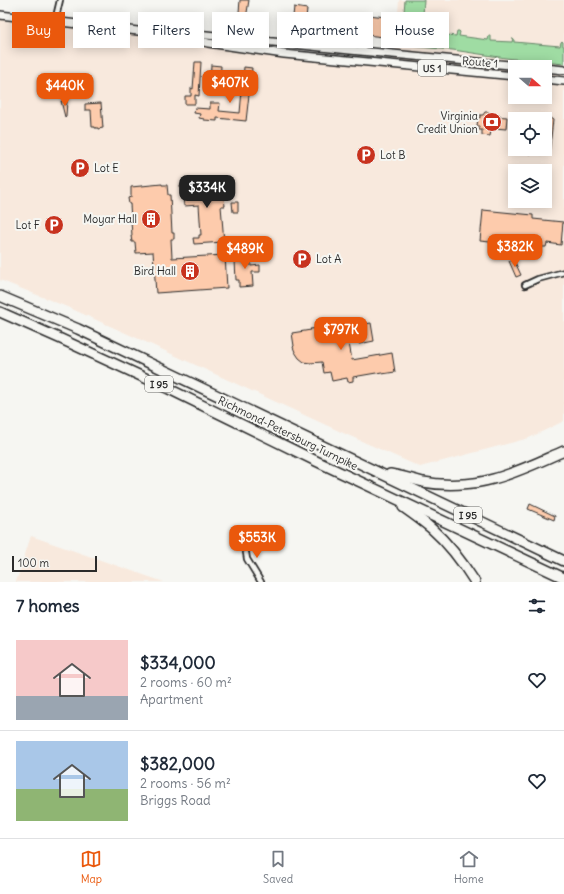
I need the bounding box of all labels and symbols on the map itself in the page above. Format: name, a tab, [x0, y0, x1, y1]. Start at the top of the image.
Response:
street label: Route 1	[461, 53, 499, 71]
road number: US 1	[418, 60, 446, 76]
north arrow	[508, 60, 552, 104]
pin: $407K	[202, 70, 258, 104]
pin: $440K	[37, 73, 93, 107]
place label: Virginia Credit Union	[417, 109, 478, 136]
bank icon: Virginia Credit Union	[481, 111, 503, 133]
parking icon: Lot B	[355, 144, 377, 166]
place label: Lot B	[380, 148, 406, 162]
parking icon: Lot E	[69, 157, 91, 179]
place label: Lot E	[94, 161, 119, 175]
pin: $334K	[179, 175, 235, 209]
building icon: Moyar Hall	[140, 208, 162, 230]
place label: Moyar Hall	[83, 212, 137, 226]
parking icon: Lot F	[43, 214, 65, 236]
place label: Lot F	[15, 218, 40, 232]
pin: $382K	[487, 234, 543, 268]
pin: $489K	[217, 236, 273, 270]
parking icon: Lot A	[291, 248, 313, 270]
place label: Lot A	[316, 252, 341, 266]
building icon: Bird Hall	[179, 260, 201, 282]
place label: Bird Hall	[134, 264, 176, 278]
pin: $797K	[313, 317, 369, 351]
road number: I 95	[145, 376, 173, 392]
street label: Richmond-Petersburg Turnpike	[216, 393, 360, 473]
road number: I 95	[454, 507, 482, 523]
pin: $553K	[229, 525, 285, 559]
scale bar	[12, 554, 97, 573]

